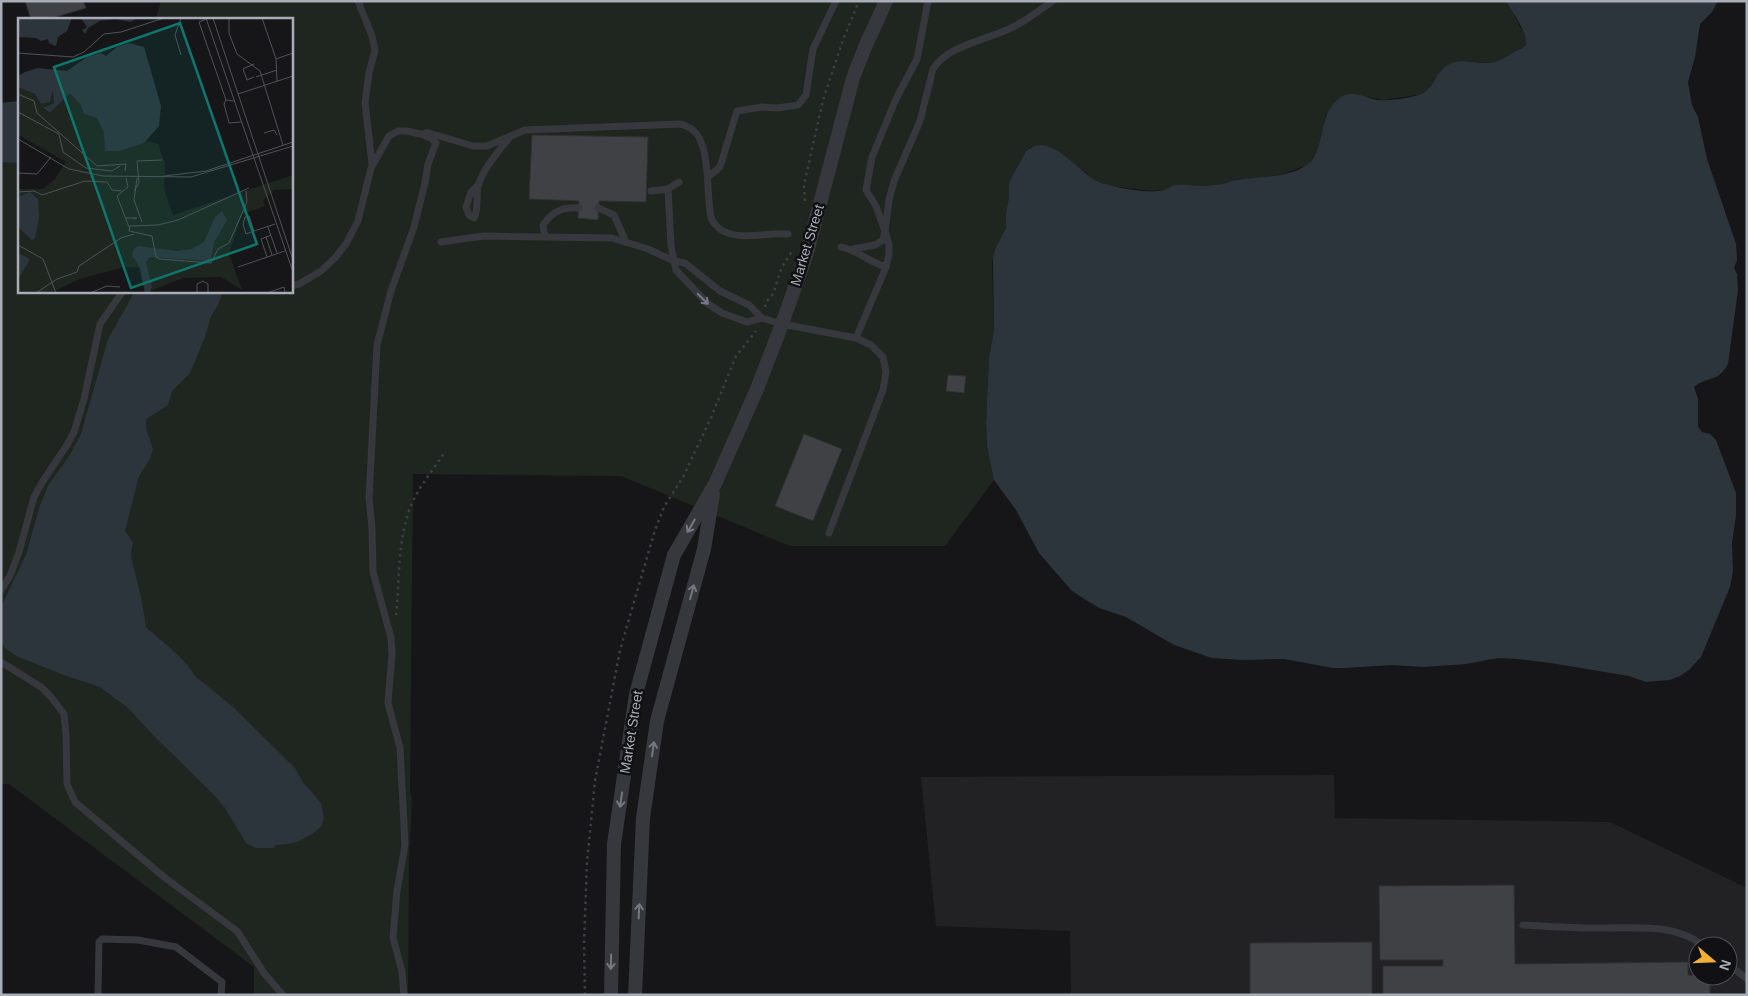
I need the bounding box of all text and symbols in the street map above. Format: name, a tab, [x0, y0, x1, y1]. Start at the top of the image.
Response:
inset map	[18, 18, 292, 292]
street label: Market Street	[787, 202, 827, 288]
one-way arrow	[697, 293, 709, 305]
one-way arrow	[685, 518, 695, 533]
one-way arrow	[688, 584, 698, 600]
street label: Market Street	[617, 689, 645, 775]
one-way arrow	[648, 742, 658, 758]
one-way arrow	[615, 792, 625, 808]
one-way arrow	[634, 903, 643, 919]
north arrow	[1688, 936, 1738, 986]
one-way arrow	[607, 954, 616, 970]
text: N	[1716, 958, 1735, 973]

